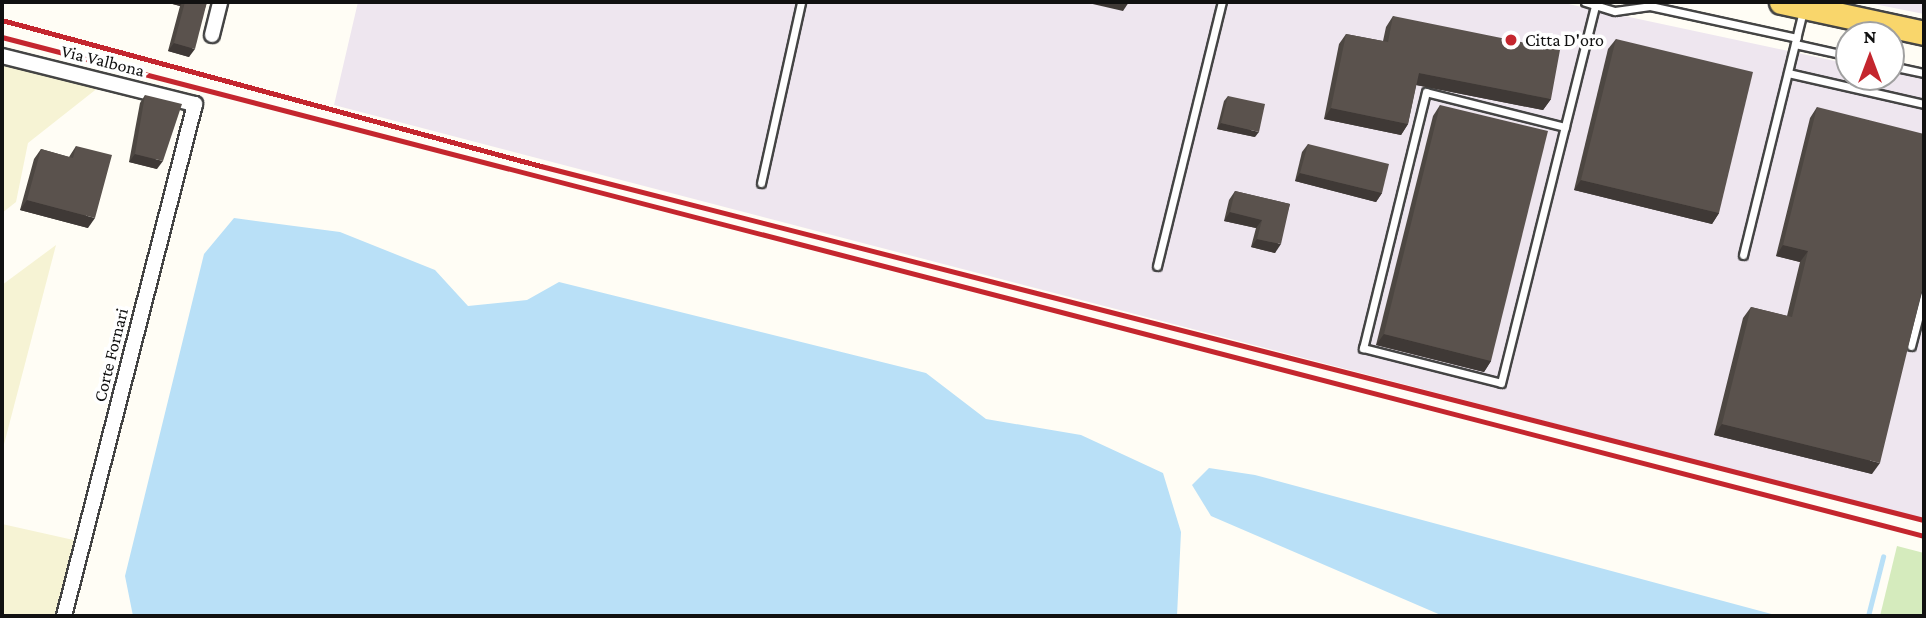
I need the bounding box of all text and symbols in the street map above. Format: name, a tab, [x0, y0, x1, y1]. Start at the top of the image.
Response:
north arrow	[1835, 21, 1905, 91]
text: N	[1864, 26, 1876, 47]
place label: Citta D'oro	[1525, 29, 1604, 51]
marker: Citta D'oro	[1503, 32, 1519, 48]
street label: Via Valbona	[59, 40, 147, 82]
street label: Corte Fornari	[89, 306, 133, 404]

